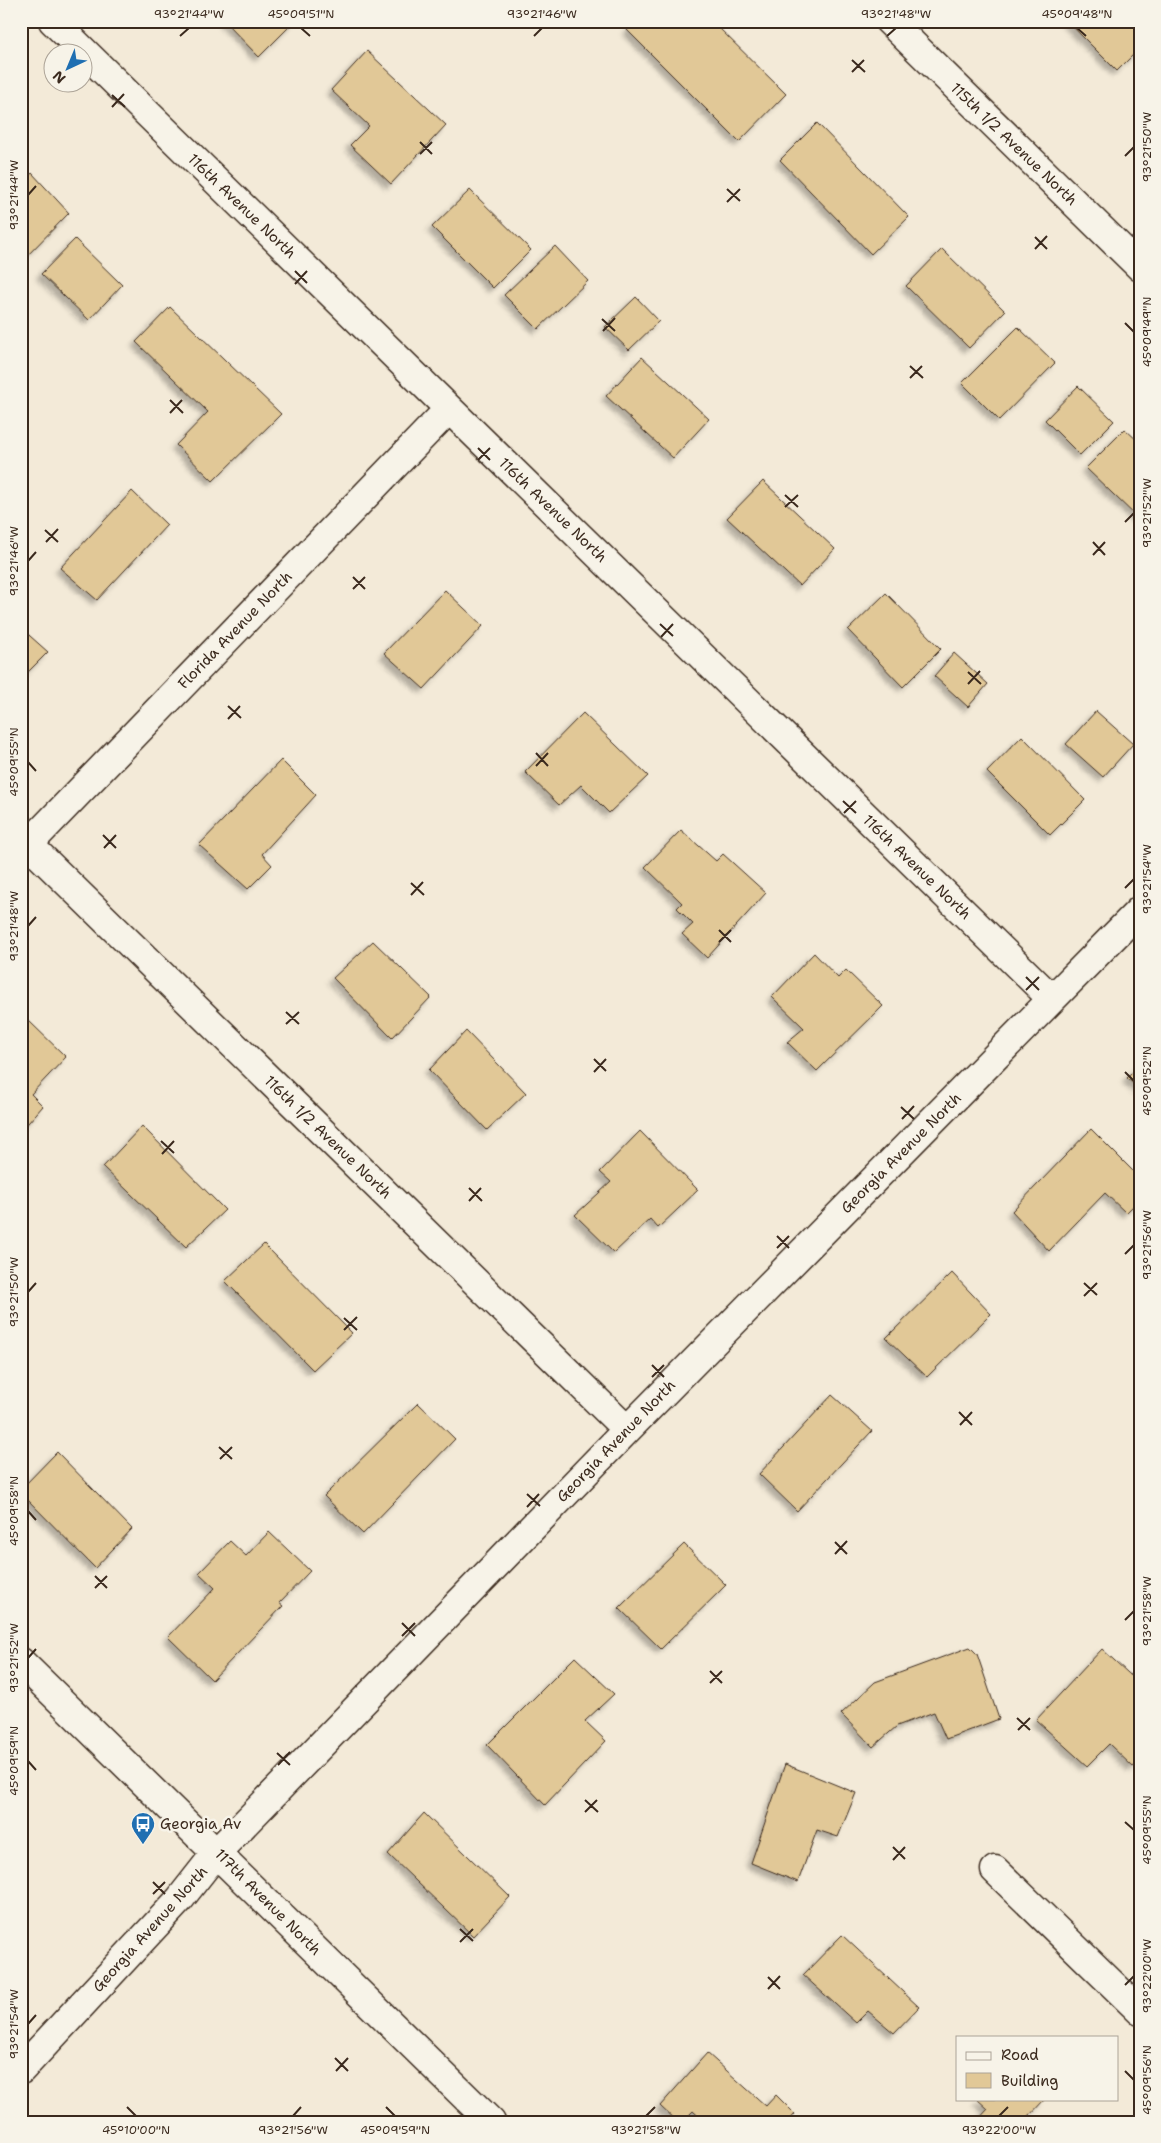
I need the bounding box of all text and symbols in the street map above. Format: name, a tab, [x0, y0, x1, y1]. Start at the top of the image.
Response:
text: 93°21'44"W	[154, 6, 224, 22]
text: 45°09'51"N	[267, 6, 335, 22]
text: 93°21'46"W	[507, 6, 577, 22]
text: 93°21'48"W	[861, 6, 931, 22]
text: 45°09'48"N	[1042, 6, 1112, 22]
north arrow	[42, 42, 92, 92]
text: N	[49, 67, 69, 88]
street label: 115th 1/2 Avenue North	[946, 78, 1082, 210]
text: 93°21'50"W	[1139, 112, 1155, 182]
street label: 116th Avenue North	[184, 149, 300, 263]
text: 93°21'44"W	[6, 160, 22, 230]
text: 45°09'49"N	[1139, 297, 1155, 367]
street label: 116th Avenue North	[495, 453, 611, 567]
text: 93°21'52"W	[1139, 478, 1155, 548]
text: 93°21'46"W	[6, 526, 22, 596]
street label: Florida Avenue North	[173, 567, 297, 693]
text: 45°09'55"N	[6, 727, 22, 797]
street label: 116th Avenue North	[859, 810, 975, 924]
text: 93°21'54"W	[1139, 844, 1155, 914]
text: 93°21'48"W	[6, 891, 22, 961]
text: 45°09'52"N	[1139, 1046, 1155, 1116]
street label: 116th 1/2 Avenue North	[260, 1071, 396, 1203]
street label: Georgia Avenue North	[836, 1088, 966, 1218]
text: 93°21'56"W	[1139, 1210, 1155, 1280]
text: 93°21'50"W	[6, 1257, 22, 1327]
street label: Georgia Avenue North	[552, 1375, 680, 1507]
text: 45°09'58"N	[6, 1476, 22, 1546]
text: 93°21'58"W	[1139, 1576, 1155, 1646]
text: 93°21'52"W	[6, 1623, 22, 1693]
text: 45°09'59"N	[6, 1726, 22, 1796]
text: 45°09'55"N	[1139, 1795, 1155, 1865]
bus stop icon: Georgia Av	[130, 1811, 156, 1845]
place label: Georgia Av	[160, 1814, 241, 1834]
street label: 117th Avenue North	[210, 1844, 326, 1960]
street label: Georgia Avenue North	[88, 1862, 212, 1996]
text: 93°22'00"W	[1139, 1939, 1155, 2013]
text: 93°21'54"W	[6, 1989, 22, 2059]
legend	[956, 2036, 1118, 2100]
text: Road	[1001, 2045, 1039, 2065]
text: 45°09'56"N	[1139, 2045, 1155, 2115]
text: Building	[1001, 2071, 1058, 2091]
text: 45°10'00"N	[102, 2122, 170, 2138]
text: 93°21'56"W	[258, 2122, 328, 2138]
text: 45°09'59"N	[360, 2122, 430, 2138]
text: 93°21'58"W	[611, 2122, 681, 2138]
text: 93°22'00"W	[962, 2122, 1036, 2138]

